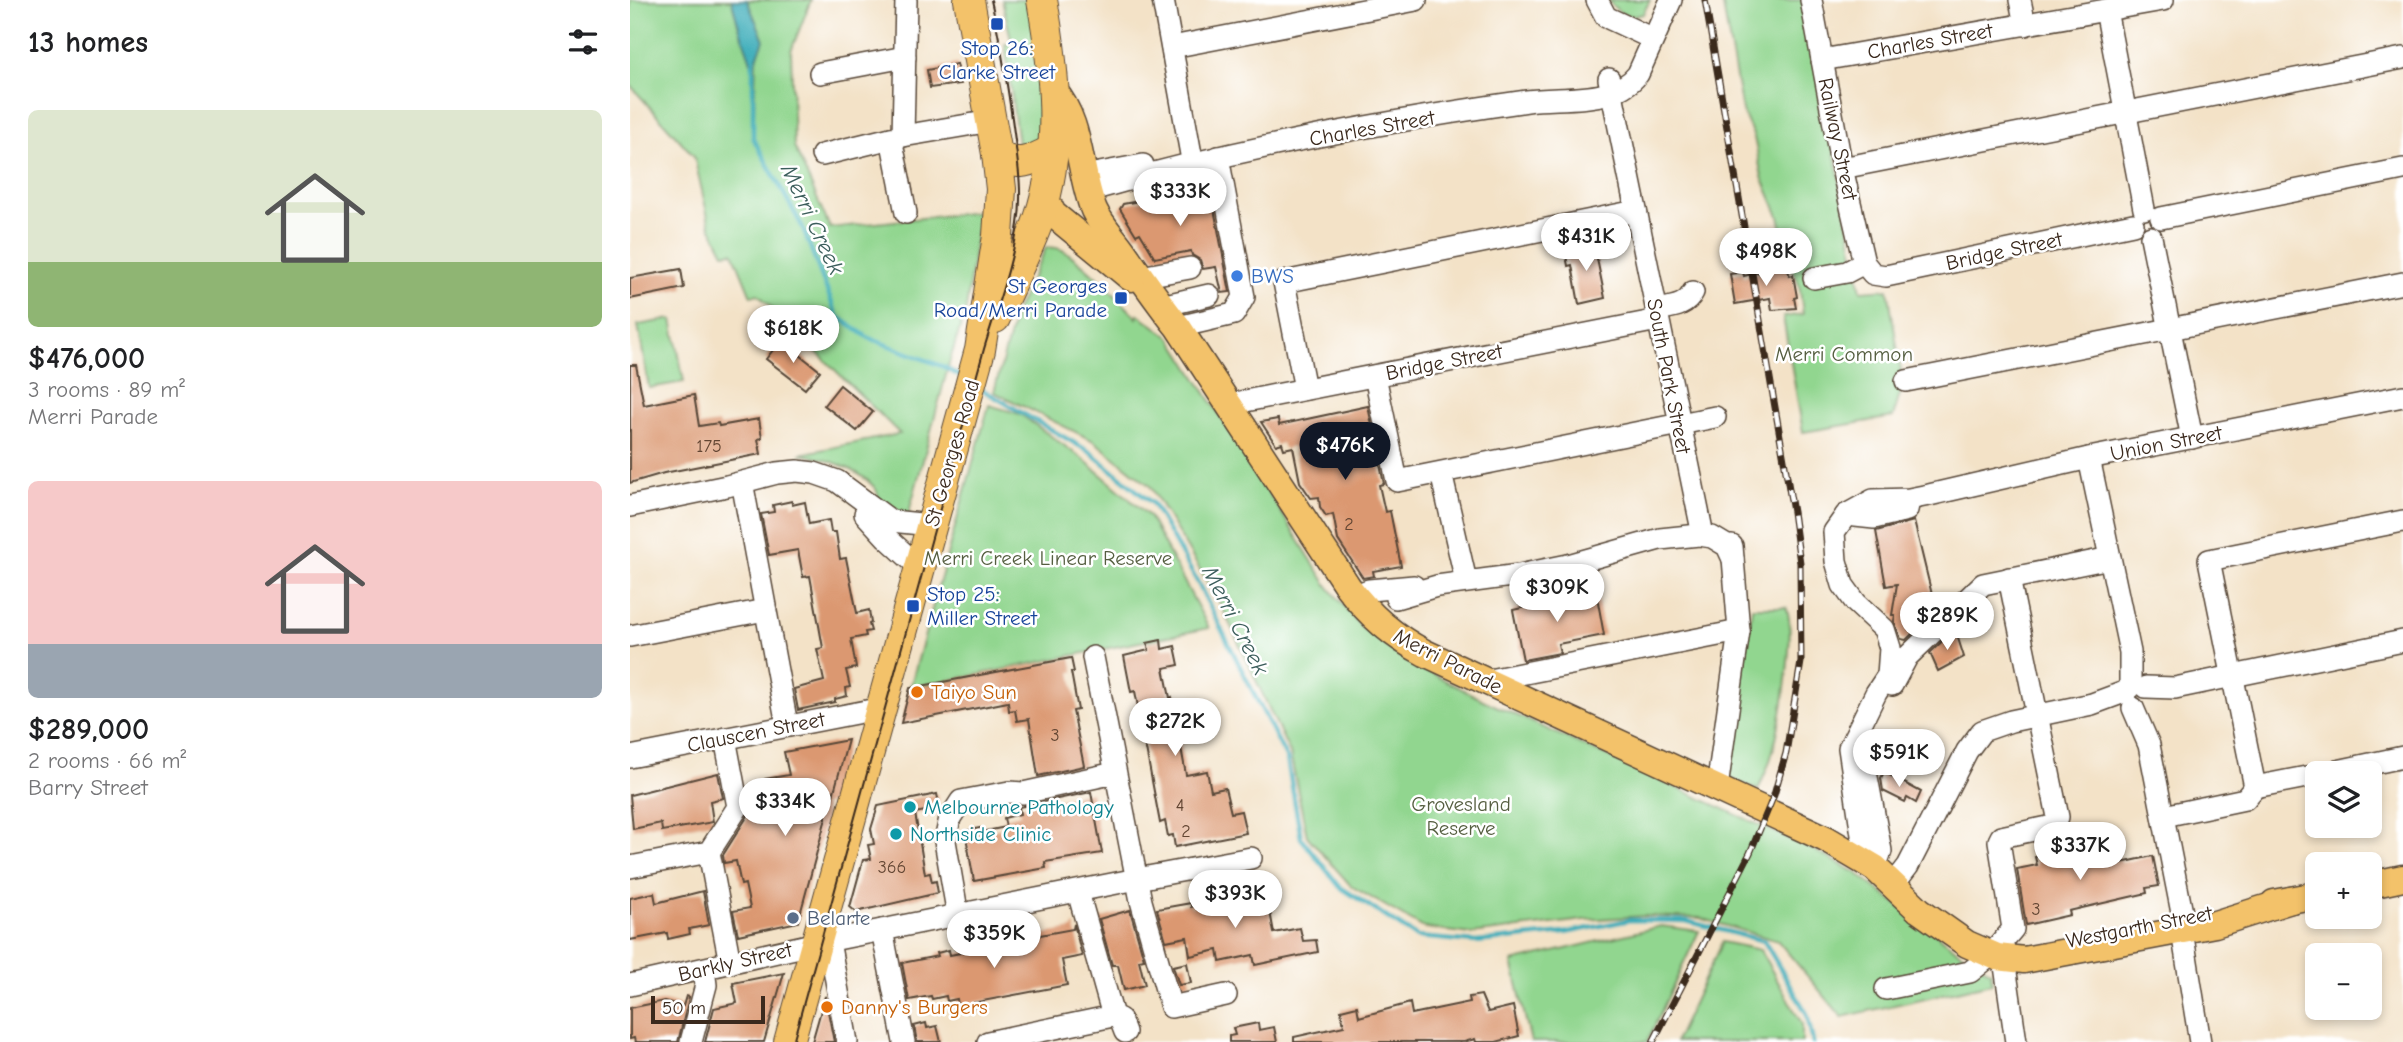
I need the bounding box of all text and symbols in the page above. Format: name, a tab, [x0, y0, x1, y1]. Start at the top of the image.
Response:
marker: Stop 26: Clarke Street	[989, 16, 1005, 32]
street label: Charles Street	[1865, 18, 1995, 64]
icon: filters	[564, 23, 602, 61]
text: 13 homes	[28, 25, 148, 60]
place label: Stop 26: Clarke Street	[939, 36, 1056, 84]
street label: Railway Street	[1813, 76, 1863, 203]
street label: Charles Street	[1307, 105, 1437, 151]
icon: home	[252, 155, 378, 281]
water label: Merri Creek	[775, 159, 850, 280]
pin: $333K	[1131, 168, 1229, 228]
text: $333K	[1150, 177, 1210, 204]
pin: $431K	[1537, 214, 1635, 273]
text: $431K	[1557, 222, 1615, 249]
street label: Bridge Street	[1944, 227, 2065, 275]
pin: $498K	[1717, 229, 1815, 288]
text: $498K	[1735, 237, 1797, 264]
place label: BWS	[1251, 264, 1294, 288]
marker: BWS	[1229, 268, 1245, 284]
place label: St Georges Road/Merri Parade	[934, 274, 1107, 322]
marker: St Georges Road/Merri Parade	[1113, 290, 1129, 306]
street label: South Park Street	[1642, 296, 1696, 457]
pin: $618K	[744, 306, 842, 365]
text: $618K	[763, 314, 823, 341]
street label: Bridge Street	[1384, 339, 1505, 385]
text: $476,000	[28, 341, 145, 376]
park label: Merri Common	[1775, 342, 1913, 366]
text: 3 rooms · 89 m²	[28, 376, 185, 403]
street label: St Georges Road	[920, 377, 984, 529]
text: Merri Parade	[28, 403, 158, 430]
street label: Union Street	[2108, 420, 2225, 466]
pin: $476K	[1296, 422, 1394, 482]
text: $476K	[1316, 431, 1375, 458]
house number: 175	[696, 436, 722, 457]
house number: 2	[1344, 514, 1354, 535]
icon: home	[252, 526, 378, 652]
park label: Merri Creek Linear Reserve	[924, 546, 1172, 570]
water label: Merri Creek	[1196, 560, 1275, 680]
pin: $309K	[1508, 564, 1606, 624]
text: $309K	[1525, 573, 1589, 600]
place label: Stop 25: Miller Street	[927, 582, 1038, 630]
pin: $289K	[1898, 592, 1996, 652]
marker: Stop 25: Miller Street	[905, 598, 921, 614]
text: $289K	[1916, 601, 1978, 628]
street label: Merri Parade	[1390, 623, 1506, 699]
place label: Taiyo Sun	[931, 680, 1017, 704]
marker: Taiyo Sun	[909, 684, 925, 700]
pin: $272K	[1126, 698, 1224, 758]
street label: Clauscen Street	[685, 707, 828, 757]
text: $272K	[1145, 707, 1205, 734]
text: $289,000	[28, 712, 149, 747]
house number: 3	[1050, 725, 1060, 746]
pin: $591K	[1850, 730, 1948, 789]
text: $591K	[1869, 738, 1929, 765]
text: 2 rooms · 66 m²	[28, 747, 186, 774]
map controls	[2305, 761, 2382, 1020]
button: layers	[2305, 761, 2382, 838]
text: Barry Street	[28, 774, 148, 801]
pin: $334K	[736, 778, 834, 838]
text: $334K	[755, 787, 815, 814]
park label: Grovesland Reserve	[1411, 792, 1511, 840]
place label: Melbourne Pathology	[924, 795, 1114, 819]
house number: 4	[1176, 795, 1184, 816]
marker: Melbourne Pathology	[902, 799, 918, 815]
house number: 2	[1181, 821, 1191, 842]
place label: Northside Clinic	[910, 822, 1051, 846]
pin: $337K	[2031, 822, 2129, 882]
marker: Northside Clinic	[888, 826, 904, 842]
text: $337K	[2050, 831, 2110, 858]
button: +	[2305, 852, 2382, 929]
house number: 366	[878, 857, 906, 878]
pin: $393K	[1186, 870, 1284, 930]
text: $393K	[1204, 879, 1266, 906]
house number: 3	[2031, 899, 2041, 920]
street label: Westgarth Street	[2064, 901, 2215, 953]
place label: Belarte	[807, 906, 870, 930]
marker: Belarte	[785, 910, 801, 926]
pin: $359K	[945, 911, 1043, 970]
text: $359K	[963, 919, 1025, 946]
street label: Barkly Street	[676, 937, 795, 987]
button: −	[2305, 943, 2382, 1020]
scale bar	[651, 993, 765, 1025]
place label: Danny's Burgers	[841, 995, 988, 1019]
text: 50 m	[662, 997, 706, 1019]
marker: Danny's Burgers	[819, 999, 835, 1015]

